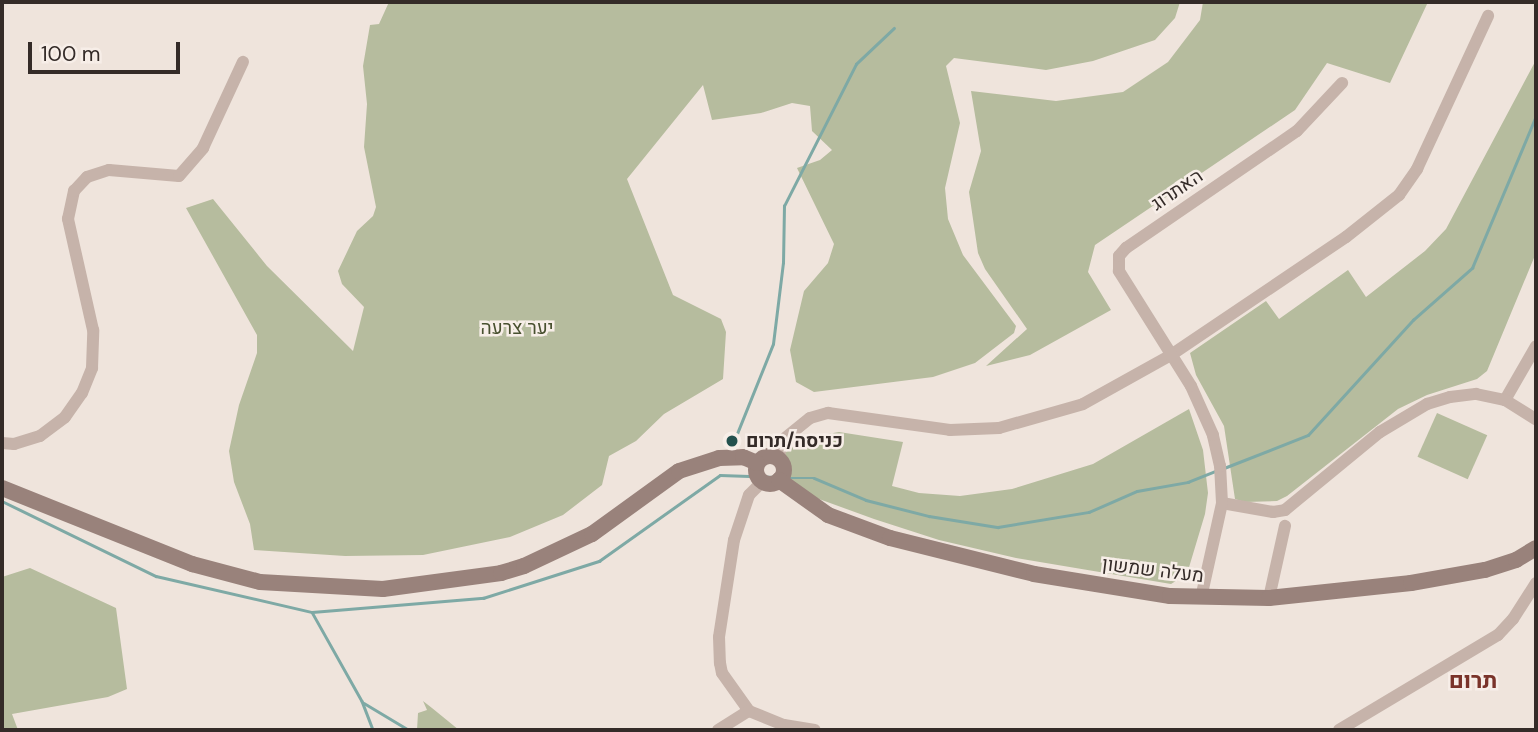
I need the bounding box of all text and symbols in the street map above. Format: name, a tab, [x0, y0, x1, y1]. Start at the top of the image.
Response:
scale bar	[32, 28, 184, 72]
text: 100 m	[41, 40, 101, 68]
street label: האתרוג	[1147, 164, 1207, 216]
park label: יער צרעה	[481, 317, 553, 339]
place label: כניסה/תרום	[746, 430, 843, 452]
marker: כניסה/תרום	[724, 433, 740, 449]
street label: מעלה שמשון	[1101, 552, 1205, 588]
district label: תרום	[1449, 666, 1497, 694]

